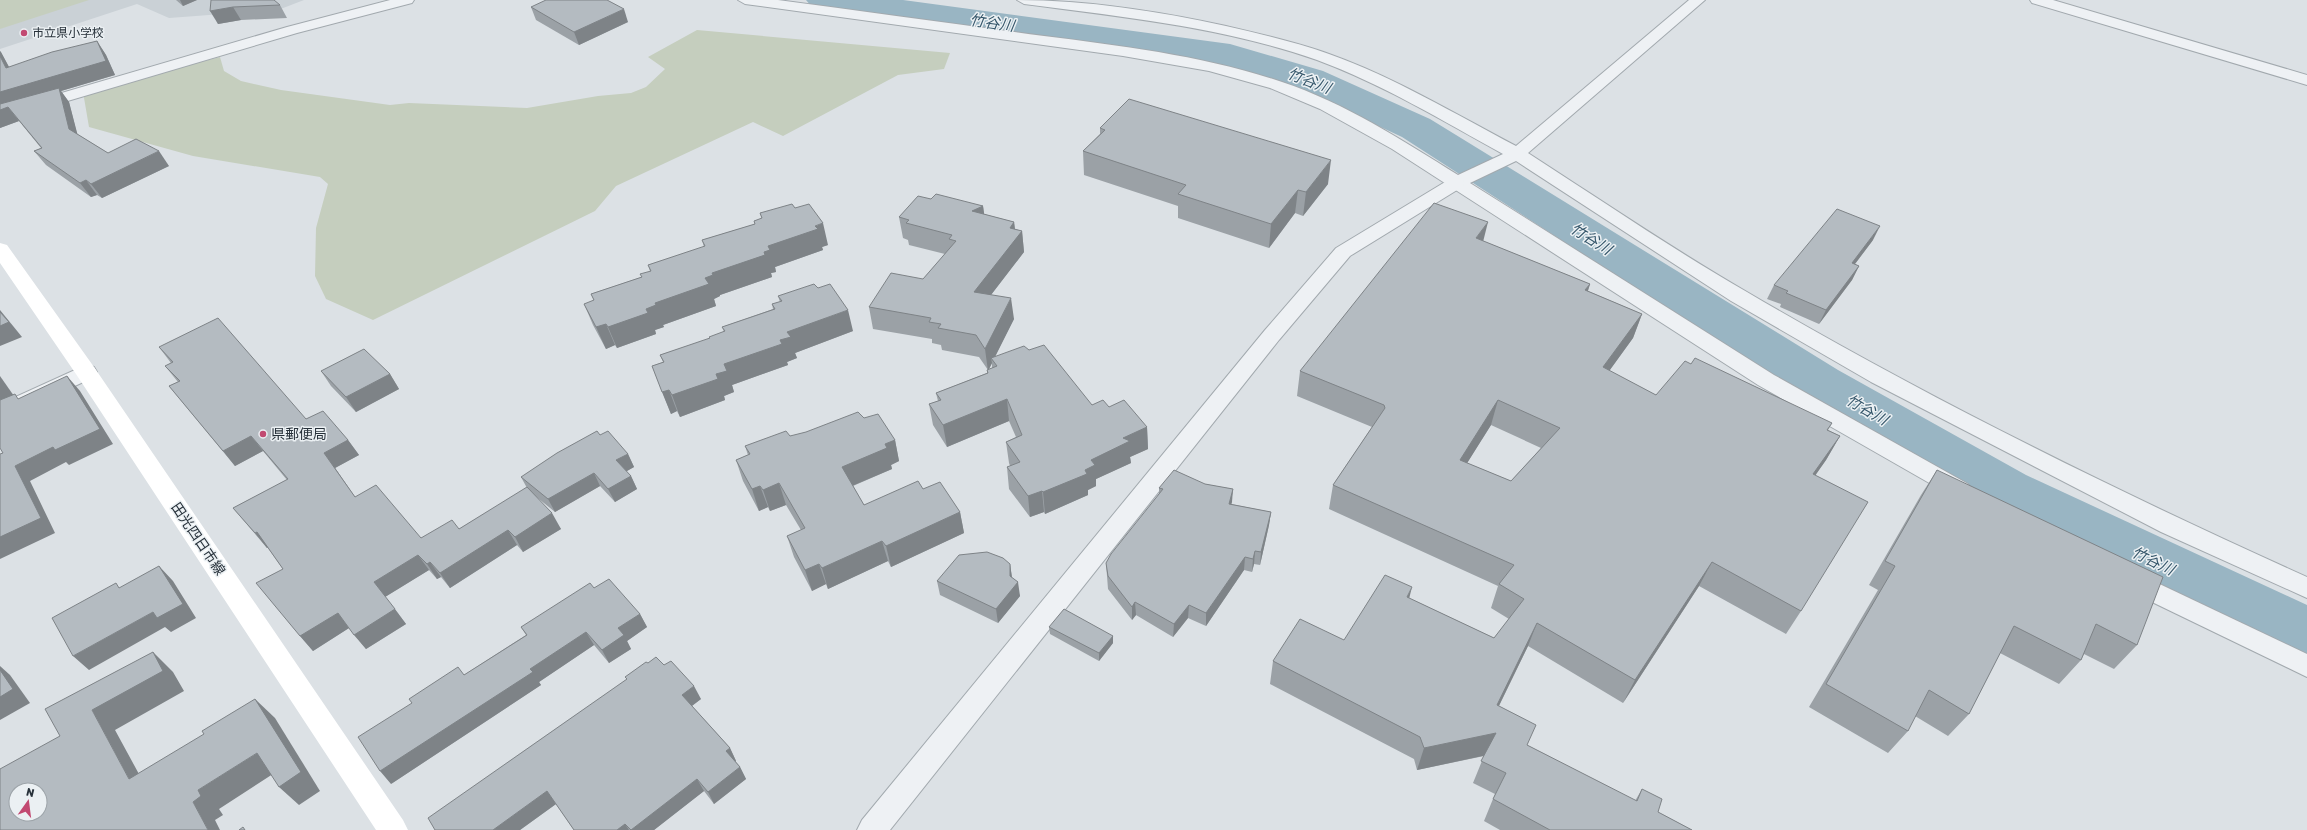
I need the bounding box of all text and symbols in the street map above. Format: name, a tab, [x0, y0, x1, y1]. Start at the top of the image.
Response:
water label: 竹谷川	[968, 11, 1018, 35]
place label: 市立県小学校	[32, 26, 104, 40]
marker: 市立県小学校	[19, 28, 29, 38]
water label: 竹谷川	[1285, 65, 1335, 98]
water label: 竹谷川	[1567, 219, 1617, 260]
water label: 竹谷川	[1843, 391, 1893, 430]
place label: 県郵便局	[271, 426, 327, 443]
marker: 県郵便局	[258, 429, 268, 439]
street label: 田光四日市線	[167, 499, 229, 579]
water label: 竹谷川	[2129, 543, 2179, 580]
north arrow	[8, 782, 48, 822]
text: N	[25, 786, 36, 800]

